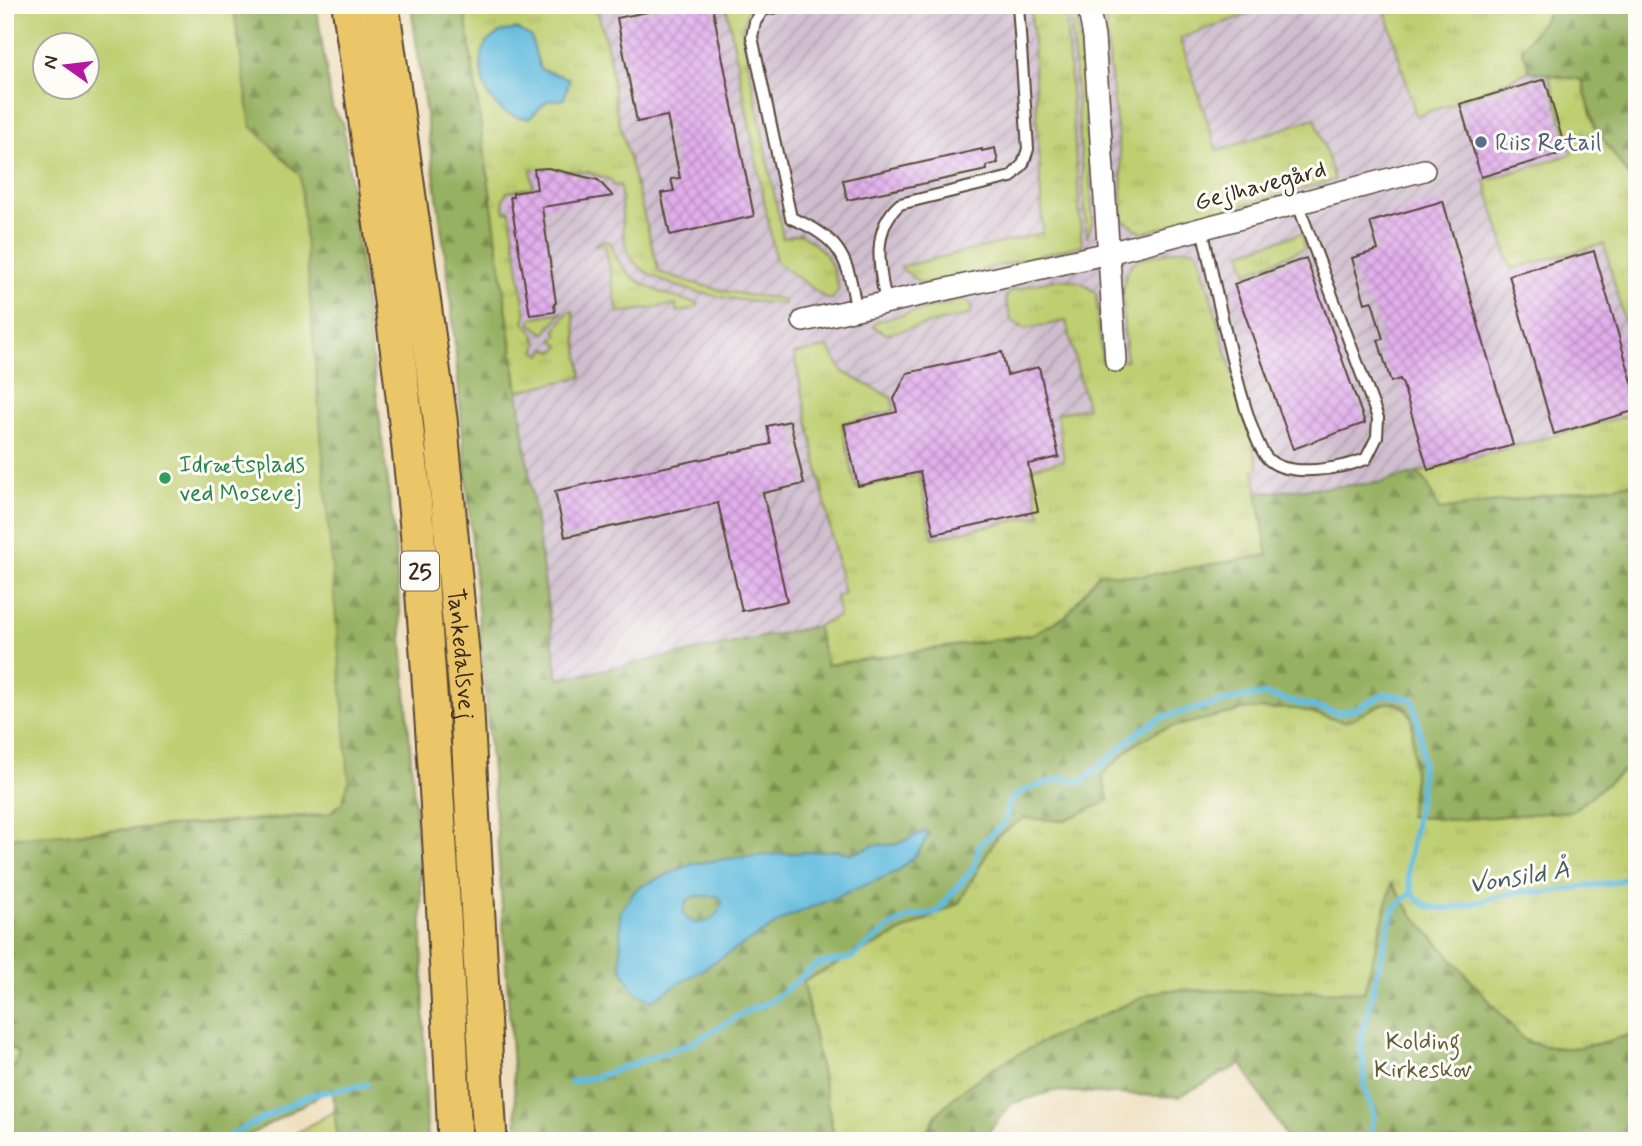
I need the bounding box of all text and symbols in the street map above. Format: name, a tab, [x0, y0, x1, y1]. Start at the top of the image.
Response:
north arrow	[32, 32, 102, 102]
text: N	[37, 53, 65, 71]
place label: Riis Retail	[1495, 128, 1602, 159]
marker: Riis Retail	[1473, 134, 1489, 150]
street label: Gejlhavegård	[1191, 154, 1330, 221]
place label: Idrætsplads ved Mosevej	[179, 450, 305, 509]
marker: Idrætsplads ved Mosevej	[157, 470, 173, 486]
road number: 25	[401, 552, 439, 590]
street label: Tankedalsvej	[439, 587, 481, 720]
water label: Vonsild Å	[1467, 853, 1572, 903]
park label: Kolding Kirkeskov	[1374, 1027, 1472, 1086]

